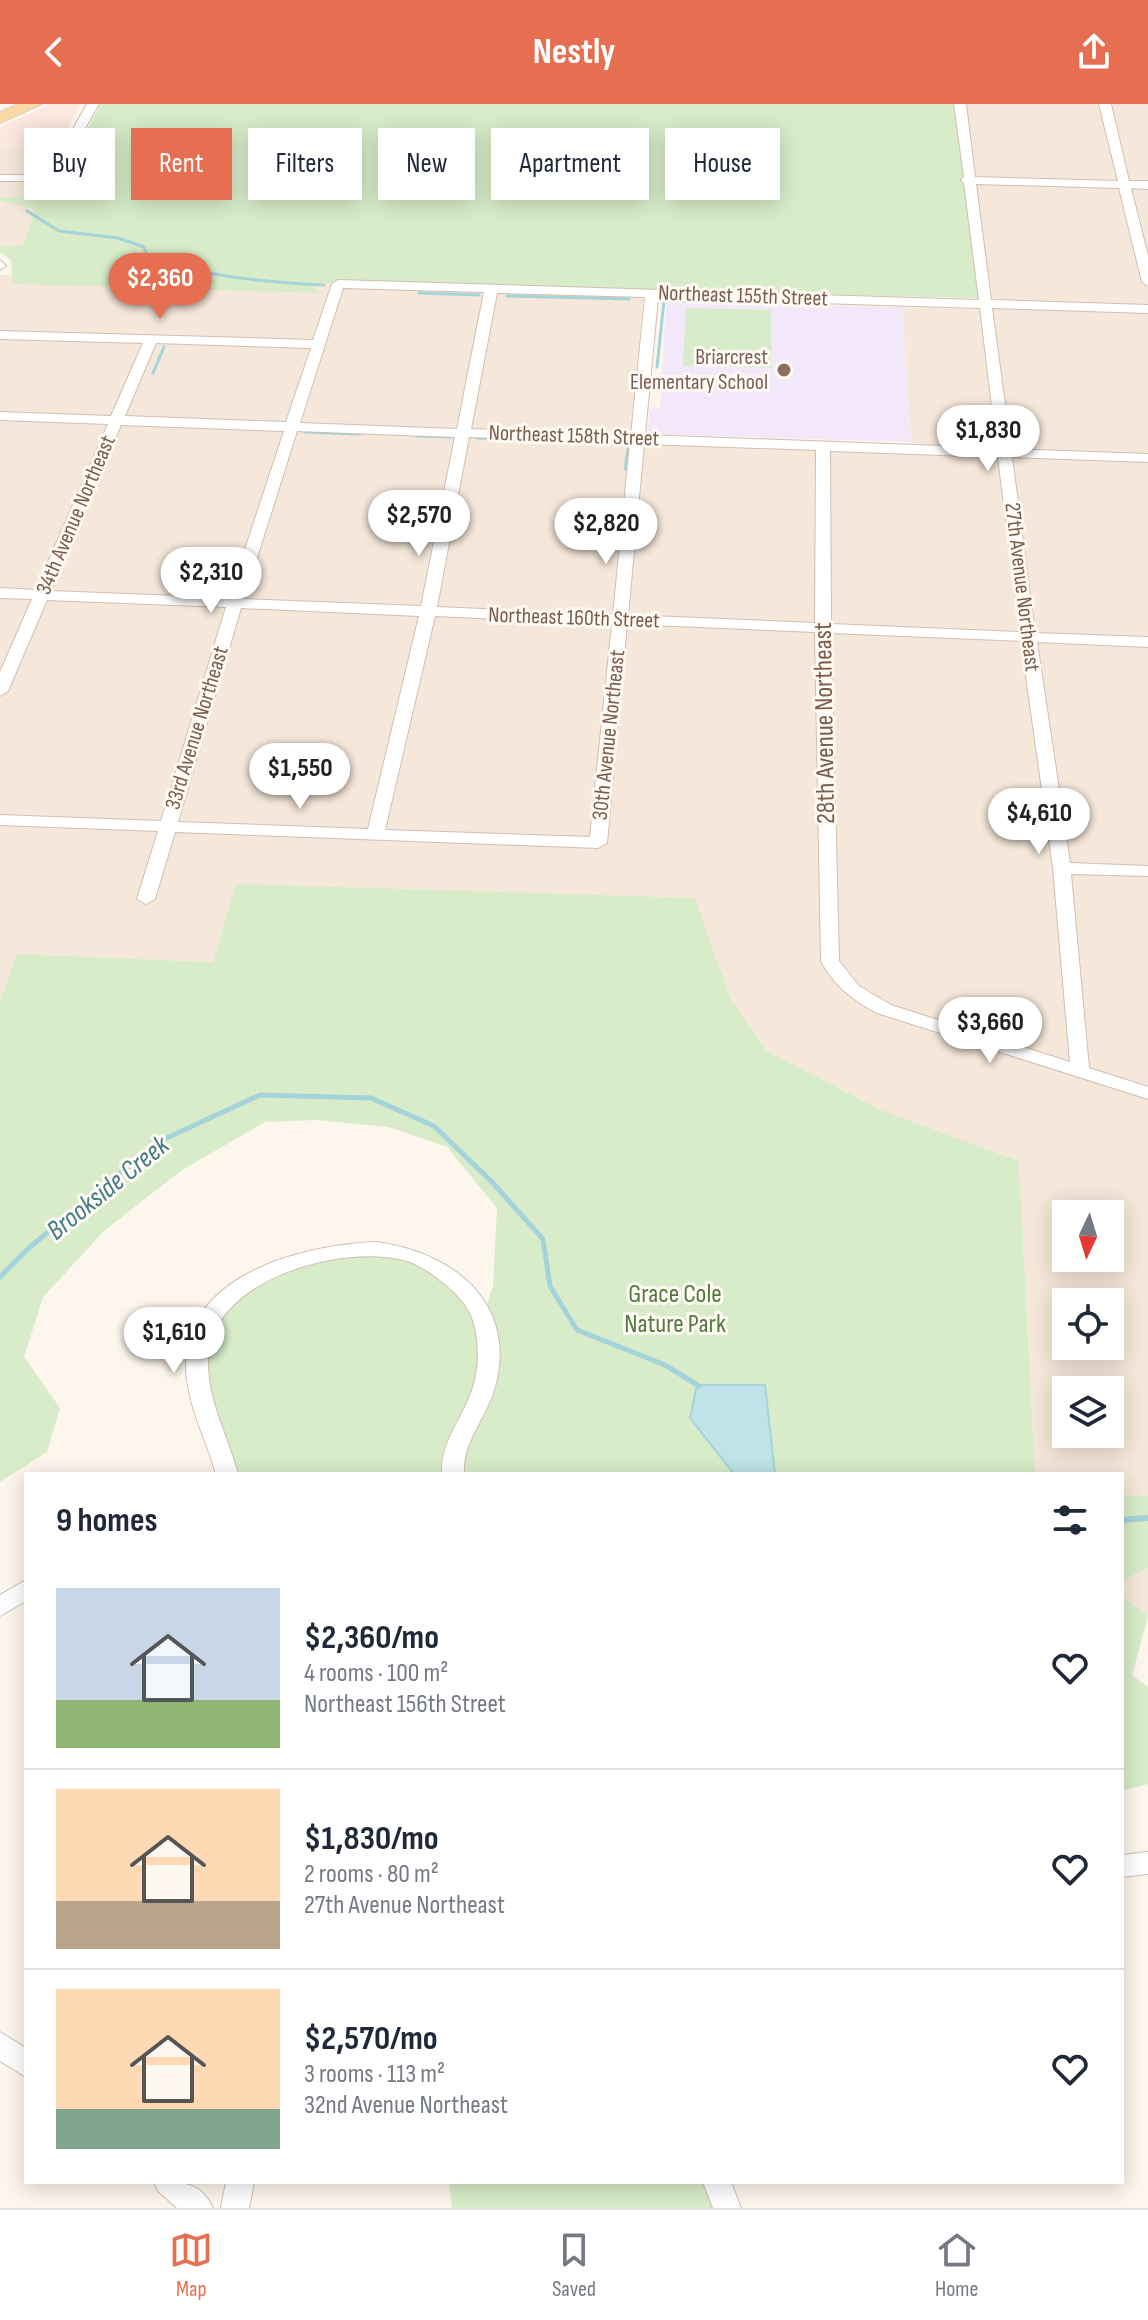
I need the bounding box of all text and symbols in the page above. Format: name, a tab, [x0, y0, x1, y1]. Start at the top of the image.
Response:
icon: back	[32, 30, 76, 74]
icon: share	[1072, 30, 1116, 74]
text: Nestly	[533, 31, 615, 74]
chip: Buy	[24, 128, 115, 200]
chip: Rent	[131, 128, 232, 200]
chip: Filters	[248, 128, 362, 200]
chip: New	[378, 128, 475, 200]
chip: Apartment	[491, 128, 649, 200]
chip: House	[665, 128, 780, 200]
pin: $2,360	[95, 253, 225, 321]
text: $2,360	[127, 263, 193, 294]
street label: Northeast 155th Street	[658, 280, 829, 312]
place label: Briarcrest Elementary School	[630, 344, 768, 396]
marker: Briarcrest Elementary School	[775, 361, 793, 379]
pin: $1,830	[923, 405, 1053, 473]
text: $1,830	[955, 415, 1021, 446]
street label: Northeast 158th Street	[488, 420, 660, 452]
street label: 34th Avenue Northeast	[30, 431, 122, 599]
pin: $2,570	[354, 490, 484, 558]
pin: $2,820	[541, 498, 671, 566]
text: $2,570	[386, 500, 452, 531]
street label: 27th Avenue Northeast	[998, 501, 1046, 673]
text: $2,820	[572, 508, 640, 539]
pin: $2,310	[146, 547, 276, 615]
text: $2,310	[179, 557, 243, 588]
street label: Northeast 160th Street	[488, 602, 661, 634]
street label: 28th Avenue Northeast	[808, 622, 842, 824]
street label: 33rd Avenue Northeast	[159, 643, 235, 813]
street label: 30th Avenue Northeast	[587, 648, 631, 821]
pin: $1,550	[235, 743, 365, 811]
text: $1,550	[267, 753, 333, 784]
pin: $4,610	[974, 788, 1104, 856]
text: $4,610	[1006, 798, 1072, 829]
pin: $3,660	[925, 997, 1055, 1065]
text: $3,660	[956, 1007, 1024, 1038]
water label: Brookside Creek	[40, 1128, 177, 1247]
north arrow	[1052, 1200, 1124, 1272]
map controls	[1052, 1200, 1124, 1448]
park label: Grace Cole Nature Park	[624, 1279, 726, 1340]
button: locate	[1052, 1288, 1124, 1360]
pin: $1,610	[109, 1307, 239, 1375]
text: $1,610	[142, 1317, 206, 1348]
button: layers	[1052, 1376, 1124, 1448]
icon: filters	[1048, 1498, 1092, 1542]
text: 9 homes	[56, 1500, 157, 1541]
text: $2,360/mo	[304, 1617, 439, 1658]
icon: home	[120, 1620, 216, 1716]
icon: heart	[1048, 1646, 1092, 1690]
text: 4 rooms · 100 m²	[304, 1658, 448, 1689]
text: Northeast 156th Street	[304, 1689, 506, 1720]
text: $1,830/mo	[304, 1818, 439, 1859]
icon: home	[120, 1821, 216, 1917]
icon: heart	[1048, 1847, 1092, 1891]
text: 2 rooms · 80 m²	[304, 1859, 439, 1890]
text: 27th Avenue Northeast	[304, 1890, 505, 1921]
text: $2,570/mo	[304, 2018, 438, 2059]
icon: home	[120, 2021, 216, 2117]
icon: heart	[1048, 2047, 1092, 2091]
text: 3 rooms · 113 m²	[304, 2059, 445, 2090]
text: 32nd Avenue Northeast	[304, 2090, 508, 2121]
tab: Map	[169, 2228, 213, 2303]
tab: Saved	[552, 2228, 596, 2303]
tab: Home	[935, 2228, 979, 2303]

